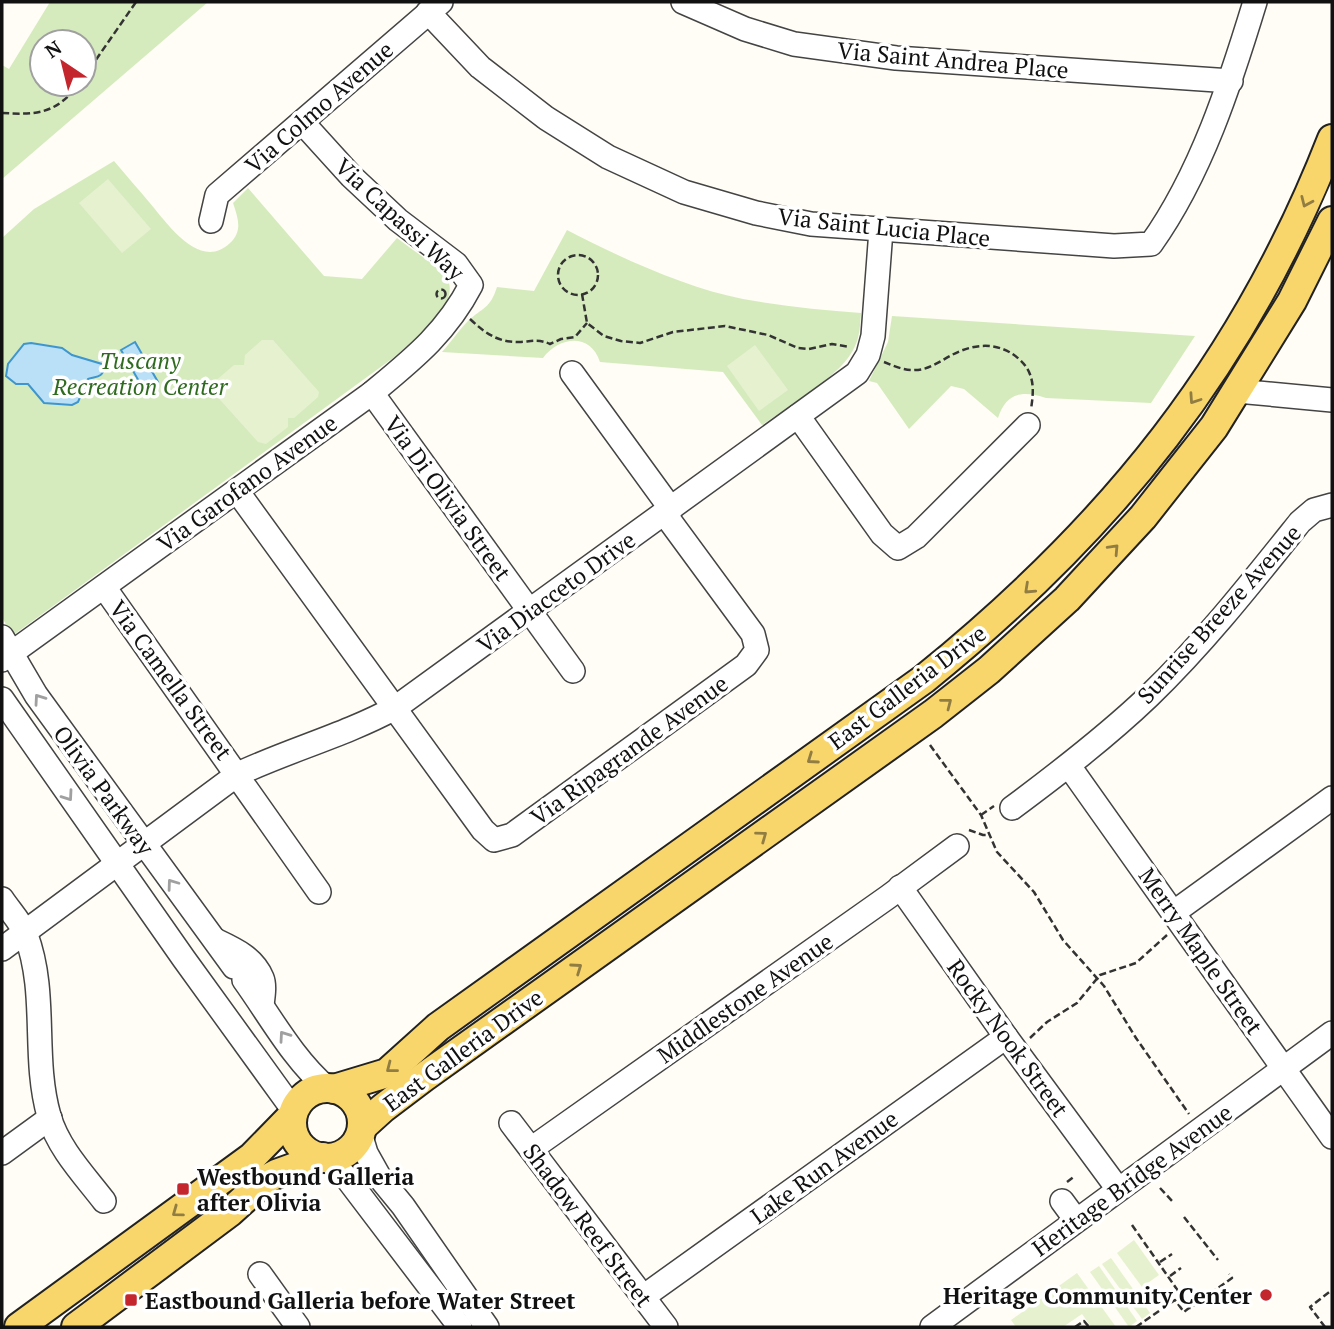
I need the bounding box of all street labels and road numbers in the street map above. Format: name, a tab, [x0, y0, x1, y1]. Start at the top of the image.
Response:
street label: Via Colmo Avenue	[238, 34, 400, 180]
street label: Via Saint Andrea Place	[836, 34, 1070, 86]
street label: Via Capassi Way	[329, 151, 472, 287]
street label: Via Saint Lucia Place	[776, 200, 992, 254]
street label: Via Garofano Avenue	[151, 407, 343, 559]
street label: Via Di Olivia Street	[378, 409, 519, 587]
street label: Sunrise Breeze Avenue	[1130, 518, 1308, 710]
street label: Via Diacceto Drive	[471, 524, 641, 660]
street label: Via Camella Street	[103, 594, 240, 766]
street label: East Galleria Drive	[822, 618, 992, 756]
street label: Via Ripagrande Avenue	[524, 668, 734, 832]
street label: Olivia Parkway	[47, 719, 162, 861]
street label: Merry Maple Street	[1132, 862, 1270, 1041]
street label: Middlestone Avenue	[651, 926, 839, 1070]
street label: Rocky Nook Street	[940, 953, 1076, 1123]
street label: East Galleria Drive	[377, 982, 549, 1118]
street label: Heritage Bridge Avenue	[1026, 1097, 1238, 1263]
street label: Lake Run Avenue	[744, 1103, 904, 1231]
street label: Shadow Reef Street	[516, 1137, 660, 1313]

